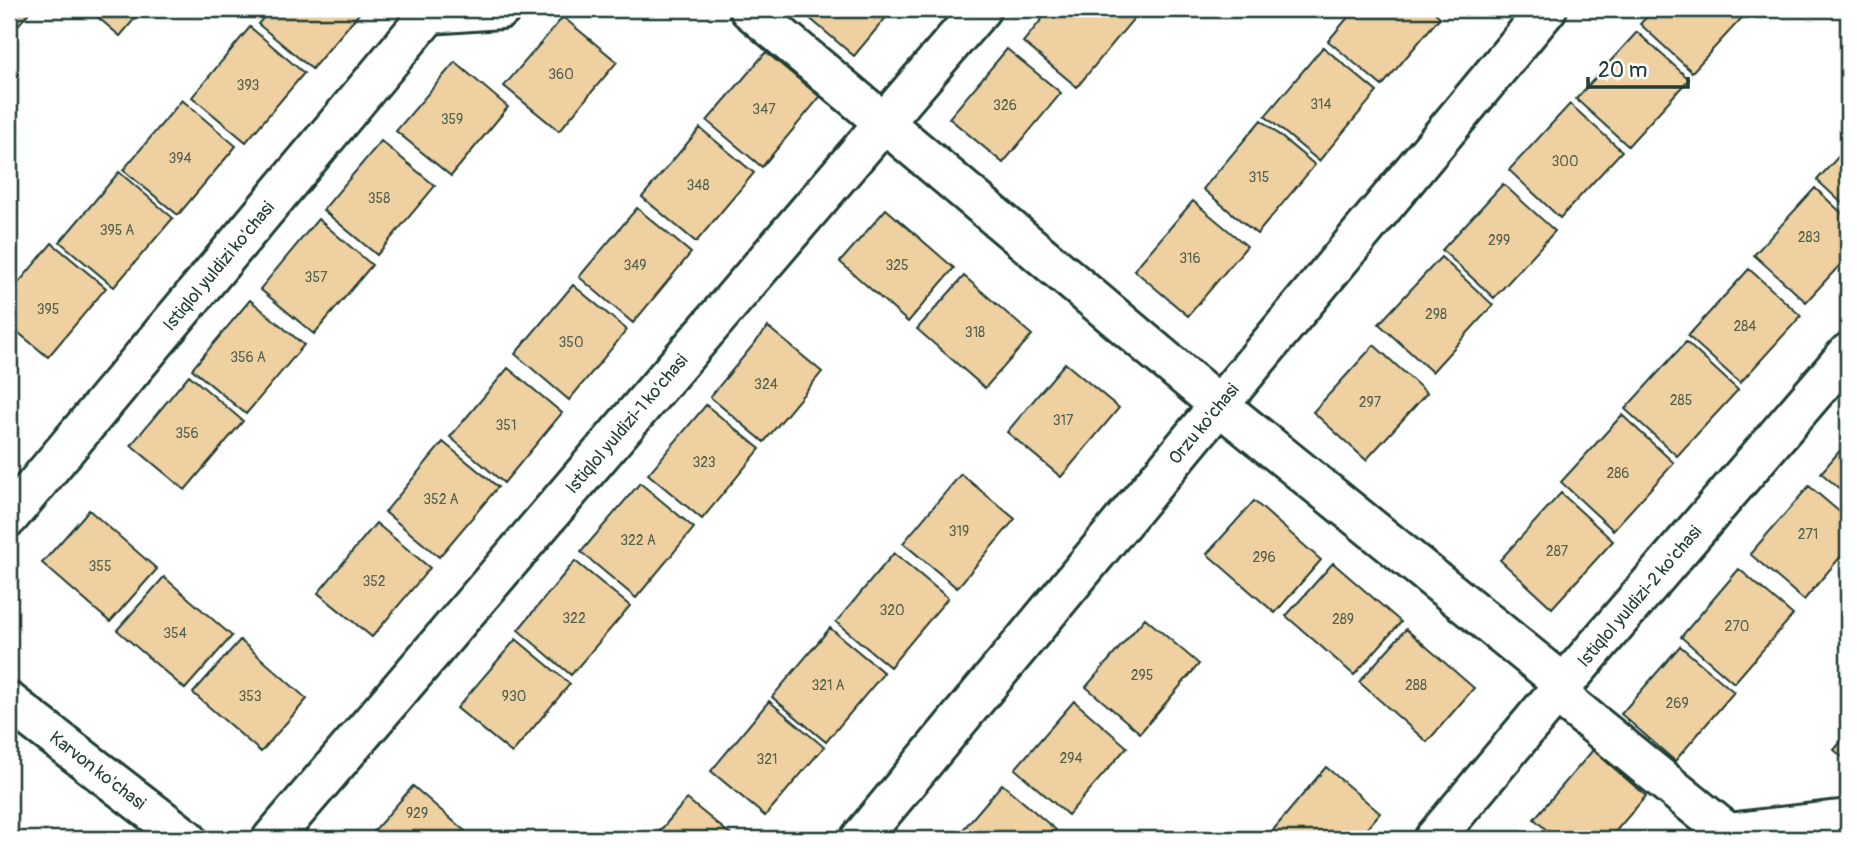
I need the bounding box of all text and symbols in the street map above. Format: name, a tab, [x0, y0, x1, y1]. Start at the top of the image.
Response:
scale bar	[1588, 46, 1687, 90]
text: 20 m	[1598, 57, 1647, 84]
house number: 360	[548, 66, 574, 83]
house number: 393	[237, 77, 260, 94]
house number: 314	[1310, 96, 1332, 113]
house number: 326	[993, 97, 1017, 114]
house number: 347	[752, 101, 776, 118]
house number: 359	[441, 111, 463, 128]
house number: 394	[168, 150, 192, 167]
house number: 300	[1552, 153, 1578, 170]
house number: 315	[1249, 169, 1269, 186]
house number: 348	[687, 177, 710, 194]
house number: 358	[368, 190, 390, 207]
street label: Istiqlol yuldizi ko'chasi	[158, 197, 279, 335]
house number: 395 А	[100, 222, 134, 239]
house number: 283	[1798, 229, 1821, 246]
house number: 299	[1488, 232, 1510, 249]
house number: 316	[1179, 250, 1201, 267]
house number: 349	[623, 257, 647, 274]
house number: 325	[885, 257, 909, 274]
house number: 357	[305, 269, 328, 286]
house number: 395	[37, 301, 59, 318]
house number: 298	[1425, 306, 1447, 323]
house number: 284	[1733, 318, 1757, 335]
house number: 318	[965, 324, 985, 341]
house number: 350	[559, 334, 583, 351]
house number: 356 А	[230, 349, 266, 366]
street label: Istiqlol yuldizi-1 ko'chasi	[561, 349, 693, 498]
house number: 324	[754, 376, 778, 393]
street label: Orzu ko'chasi	[1163, 379, 1244, 469]
house number: 285	[1670, 392, 1692, 409]
house number: 297	[1359, 394, 1382, 411]
house number: 317	[1053, 412, 1074, 429]
house number: 351	[496, 417, 516, 434]
house number: 356	[175, 425, 199, 442]
house number: 323	[692, 454, 716, 471]
house number: 286	[1606, 465, 1630, 482]
house number: 352 А	[423, 491, 459, 508]
street label: Istiqlol yuldizi-2 ko'chasi	[1572, 521, 1707, 672]
house number: 319	[949, 523, 969, 540]
house number: 271	[1798, 526, 1818, 543]
house number: 322 А	[620, 532, 656, 549]
house number: 287	[1546, 543, 1569, 560]
house number: 296	[1252, 549, 1276, 566]
house number: 355	[89, 558, 112, 575]
house number: 352	[362, 573, 386, 590]
house number: 320	[879, 602, 905, 619]
house number: 322	[562, 610, 586, 627]
house number: 289	[1332, 611, 1354, 628]
house number: 270	[1725, 618, 1749, 635]
house number: 354	[163, 625, 187, 642]
house number: 295	[1131, 667, 1153, 684]
house number: 321 А	[811, 677, 845, 694]
house number: 288	[1405, 677, 1427, 694]
house number: 353	[238, 688, 262, 705]
house number: 930	[502, 688, 526, 705]
house number: 269	[1665, 695, 1689, 712]
street label: Karvon ko'chasi	[45, 726, 150, 815]
house number: 294	[1059, 750, 1083, 767]
house number: 321	[756, 751, 778, 768]
house number: 929	[406, 805, 428, 822]

